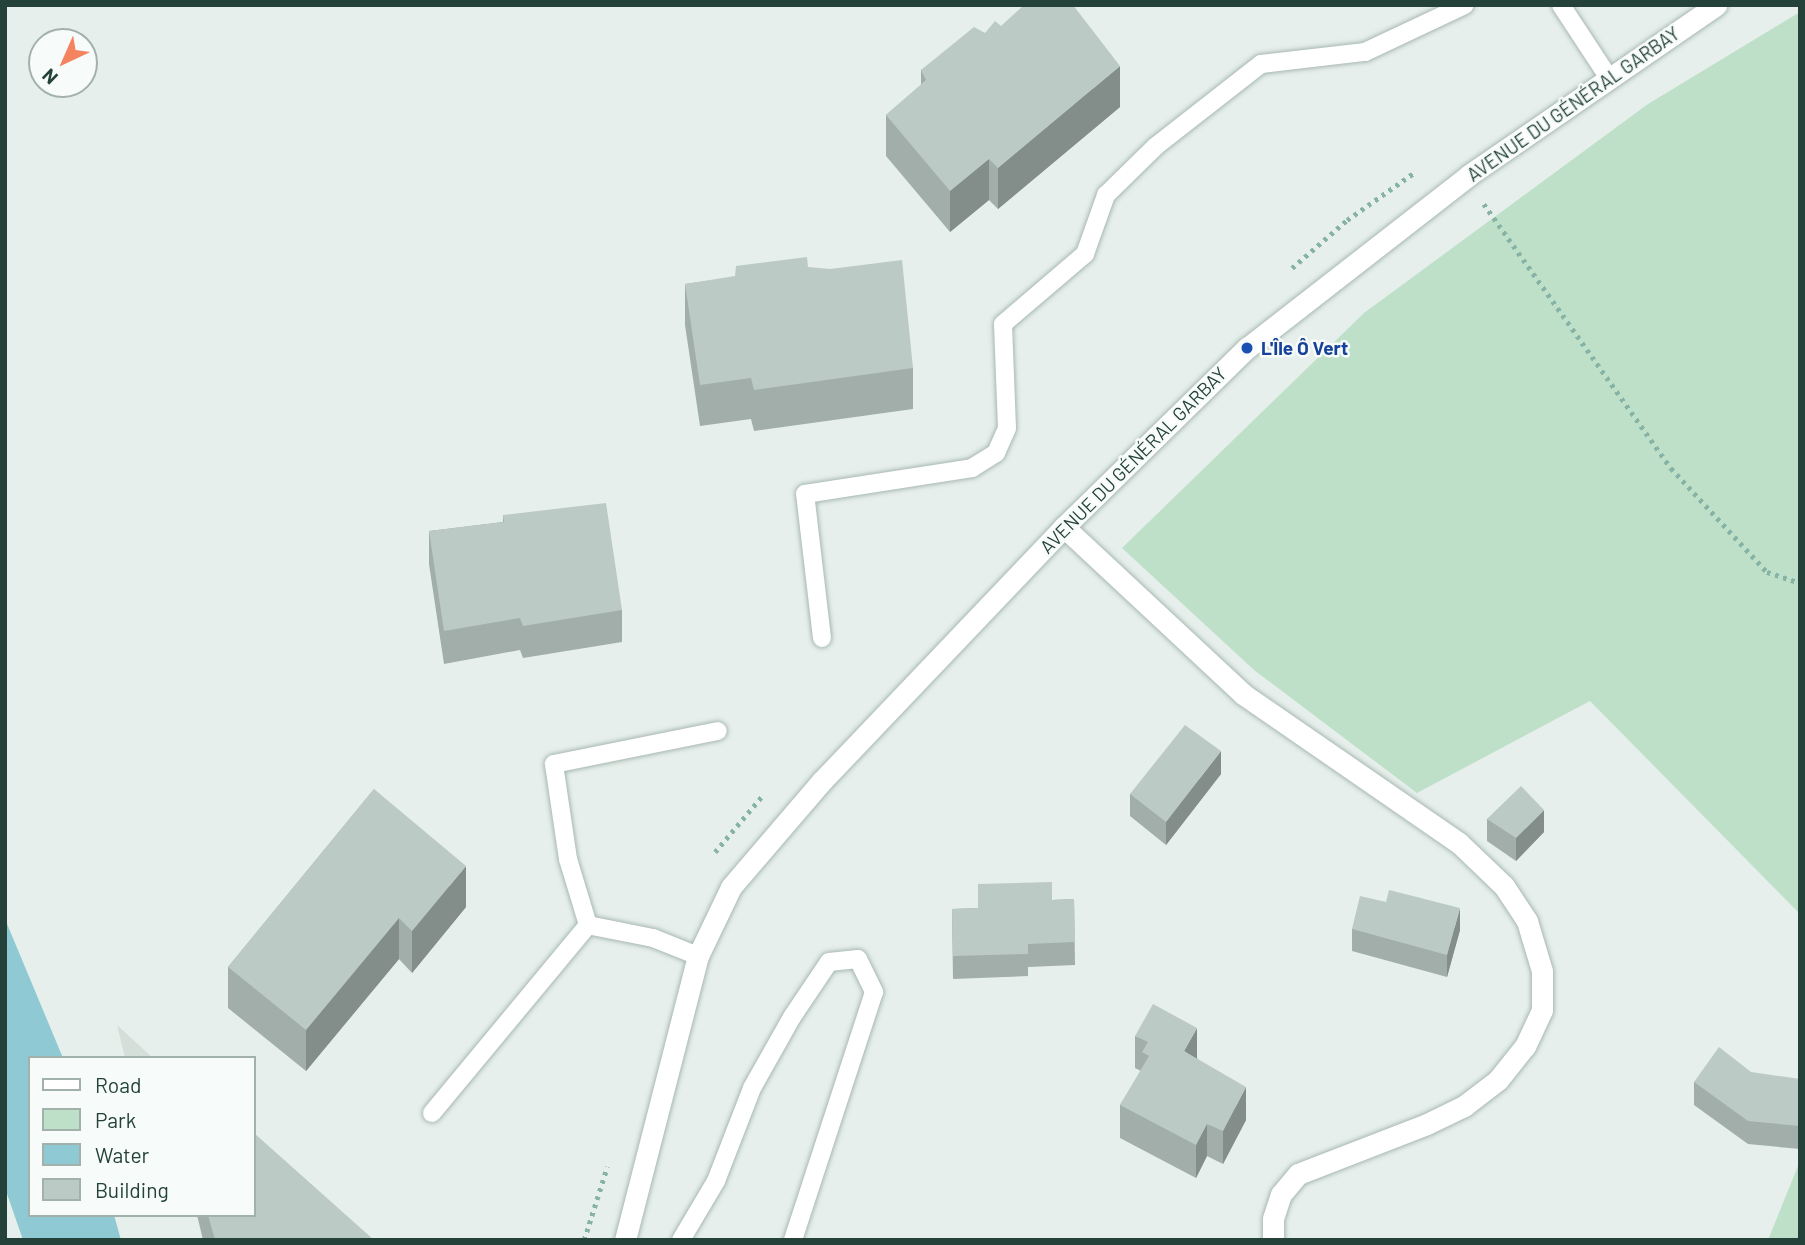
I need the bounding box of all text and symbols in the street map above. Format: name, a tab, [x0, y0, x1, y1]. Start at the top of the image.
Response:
street label: AVENUE DU GÉNÉRAL GARBAY	[1462, 22, 1684, 186]
north arrow	[28, 28, 98, 98]
text: N	[37, 64, 62, 90]
place label: L'Île Ô Vert	[1261, 337, 1348, 359]
marker: L'Île Ô Vert	[1239, 340, 1255, 356]
street label: AVENUE DU GÉNÉRAL GARBAY	[1035, 362, 1231, 558]
legend	[28, 1056, 256, 1217]
text: Road	[95, 1072, 141, 1097]
text: Park	[95, 1107, 136, 1132]
text: Water	[95, 1142, 149, 1167]
text: Building	[95, 1177, 169, 1202]

